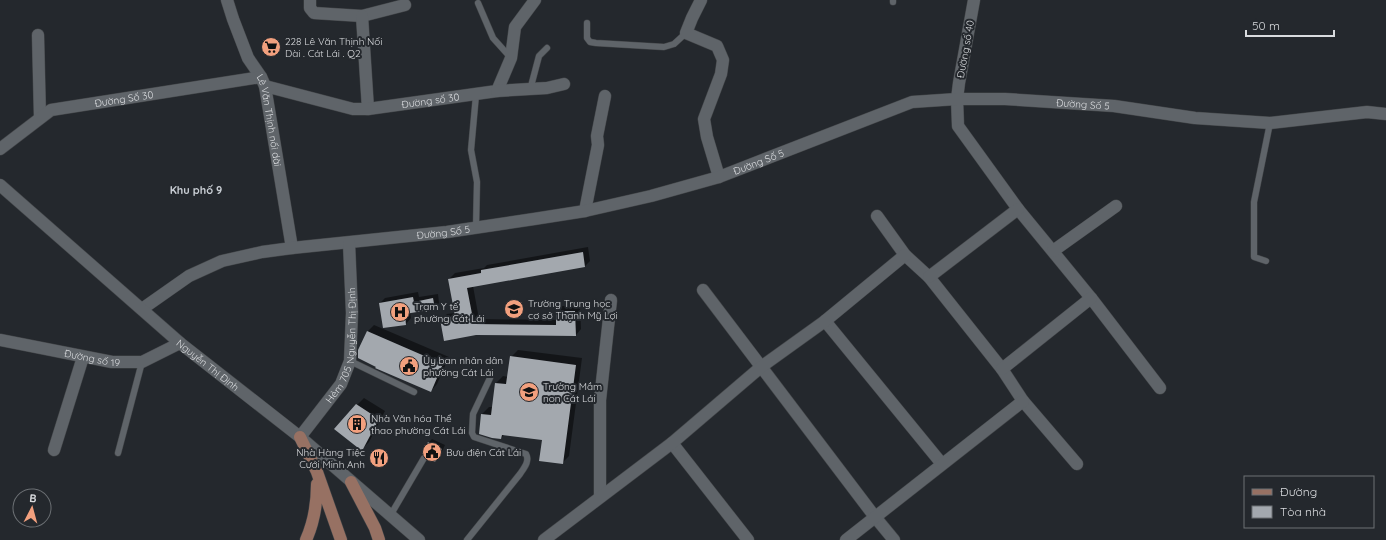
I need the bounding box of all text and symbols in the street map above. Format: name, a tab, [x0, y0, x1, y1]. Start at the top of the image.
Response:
scale bar	[1246, 12, 1334, 38]
text: 50 m	[1252, 18, 1280, 33]
street label: Đường số 40	[954, 19, 977, 79]
place label: 228 Lê Văn Thịnh Nối Dài . Cát Lái . Q2	[285, 35, 383, 60]
supermarket icon: 228 Lê Văn Thịnh Nối Dài . Cát Lái . Q2	[260, 36, 282, 58]
street label: Lê Văn Thịnh nối dài	[254, 71, 284, 167]
street label: Đường Số 30	[94, 88, 154, 110]
street label: Đường số 30	[401, 90, 460, 111]
street label: Đường Số 5	[1056, 96, 1110, 113]
street label: Đường Số 5	[731, 146, 786, 178]
district label: Khu phố 9	[170, 183, 222, 197]
street label: Đường Số 5	[416, 223, 471, 242]
street label: Hẻm 705 Nguyễn Thị Định	[323, 287, 359, 406]
place label: Trường Trung học cơ sở Thạnh Mỹ Lợi	[528, 297, 618, 322]
school or university icon: Trường Trung học cơ sở Thạnh Mỹ Lợi	[503, 298, 525, 320]
place label: Trạm Y tế phường Cát Lái	[414, 300, 484, 325]
hospital icon: Trạm Y tế phường Cát Lái	[389, 301, 411, 323]
street label: Nguyễn Thị Định	[174, 337, 242, 394]
street label: Đường số 19	[63, 347, 121, 369]
place label: Ủy ban nhân dân phường Cát Lái	[423, 354, 503, 379]
public building icon: Ủy ban nhân dân phường Cát Lái	[398, 355, 420, 377]
place label: Trường Mầm non Cát Lái	[543, 380, 602, 405]
school or university icon: Trường Mầm non Cát Lái	[518, 381, 540, 403]
place label: Nhà Văn hóa Thể thao phường Cát Lái	[371, 412, 465, 437]
building icon: Nhà Văn hóa Thể thao phường Cát Lái	[346, 413, 368, 435]
public building icon: Bưu điện Cát Lái	[421, 441, 443, 463]
place label: Nhà Hàng Tiệc Cưới Minh Anh	[296, 446, 365, 471]
place label: Bưu điện Cát Lái	[446, 446, 521, 459]
restaurant icon: Nhà Hàng Tiệc Cưới Minh Anh	[368, 447, 390, 469]
legend	[1244, 476, 1374, 528]
text: Đường	[1280, 484, 1317, 499]
north arrow	[12, 488, 52, 528]
text: B	[29, 491, 37, 505]
text: Tòa nhà	[1280, 504, 1326, 519]

